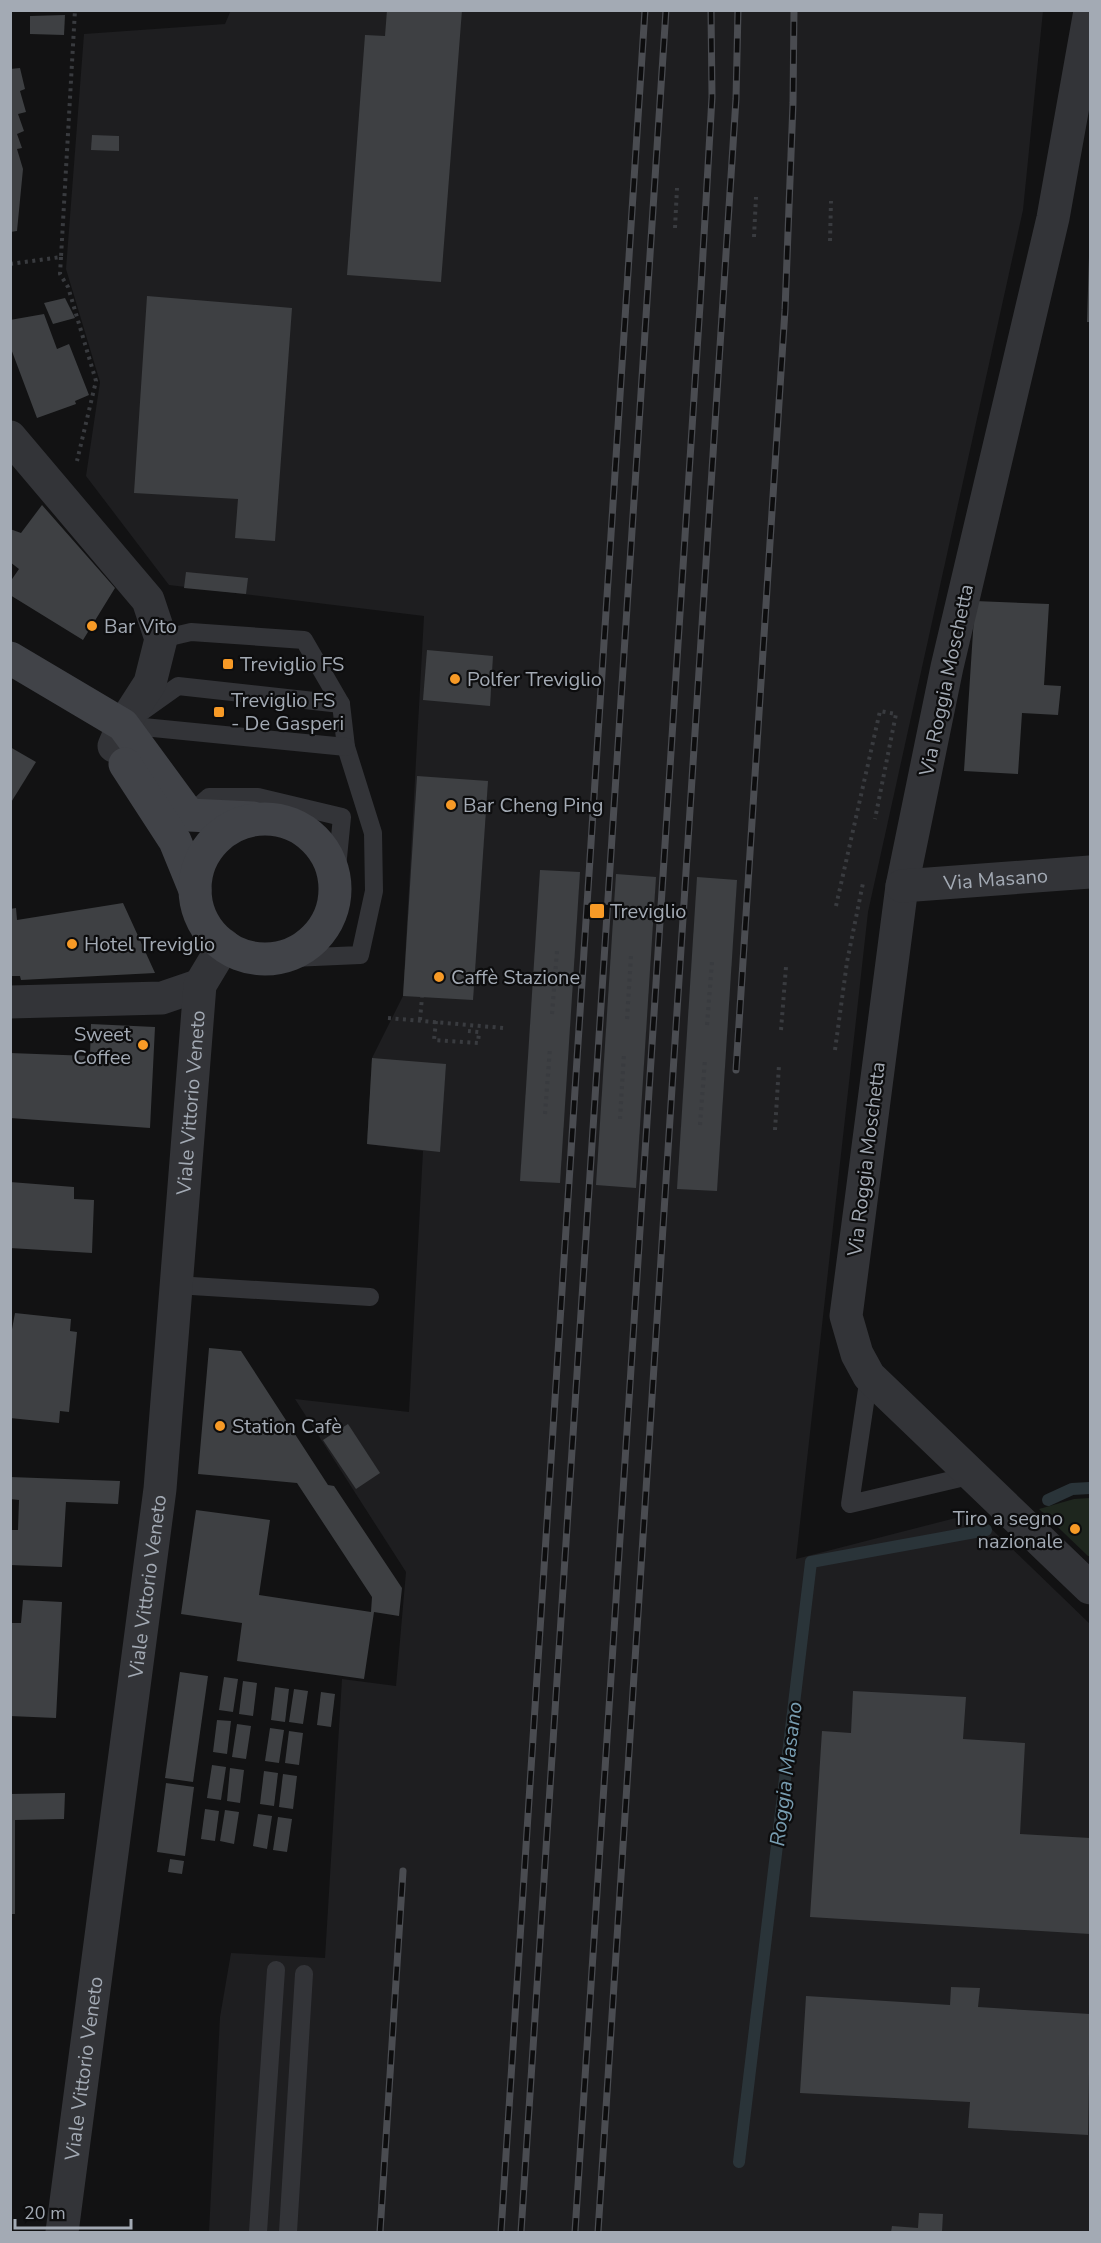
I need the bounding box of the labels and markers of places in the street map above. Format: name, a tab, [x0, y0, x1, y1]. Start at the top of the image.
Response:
place label: Bar Vito	[104, 613, 177, 640]
marker: Bar Vito	[85, 619, 99, 633]
place label: Treviglio FS	[240, 651, 344, 678]
marker: Treviglio FS	[221, 657, 235, 671]
place label: Polfer Treviglio	[467, 666, 602, 693]
marker: Polfer Treviglio	[448, 672, 462, 686]
place label: Treviglio FS - De Gasperi	[231, 687, 344, 737]
marker: Treviglio FS - De Gasperi	[212, 705, 226, 719]
place label: Bar Cheng Ping	[463, 792, 603, 819]
marker: Bar Cheng Ping	[444, 798, 458, 812]
place label: Treviglio	[610, 898, 686, 925]
marker: Treviglio	[588, 902, 606, 920]
place label: Hotel Treviglio	[84, 931, 215, 958]
marker: Hotel Treviglio	[65, 937, 79, 951]
place label: Caffè Stazione	[451, 964, 580, 991]
marker: Caffè Stazione	[432, 970, 446, 984]
place label: Sweet Coffee	[73, 1021, 132, 1071]
marker: Sweet Coffee	[136, 1038, 150, 1052]
place label: Station Cafè	[232, 1413, 342, 1440]
marker: Station Cafè	[213, 1419, 227, 1433]
place label: Tiro a segno nazionale	[953, 1505, 1063, 1555]
marker: Tiro a segno nazionale	[1068, 1522, 1082, 1536]

